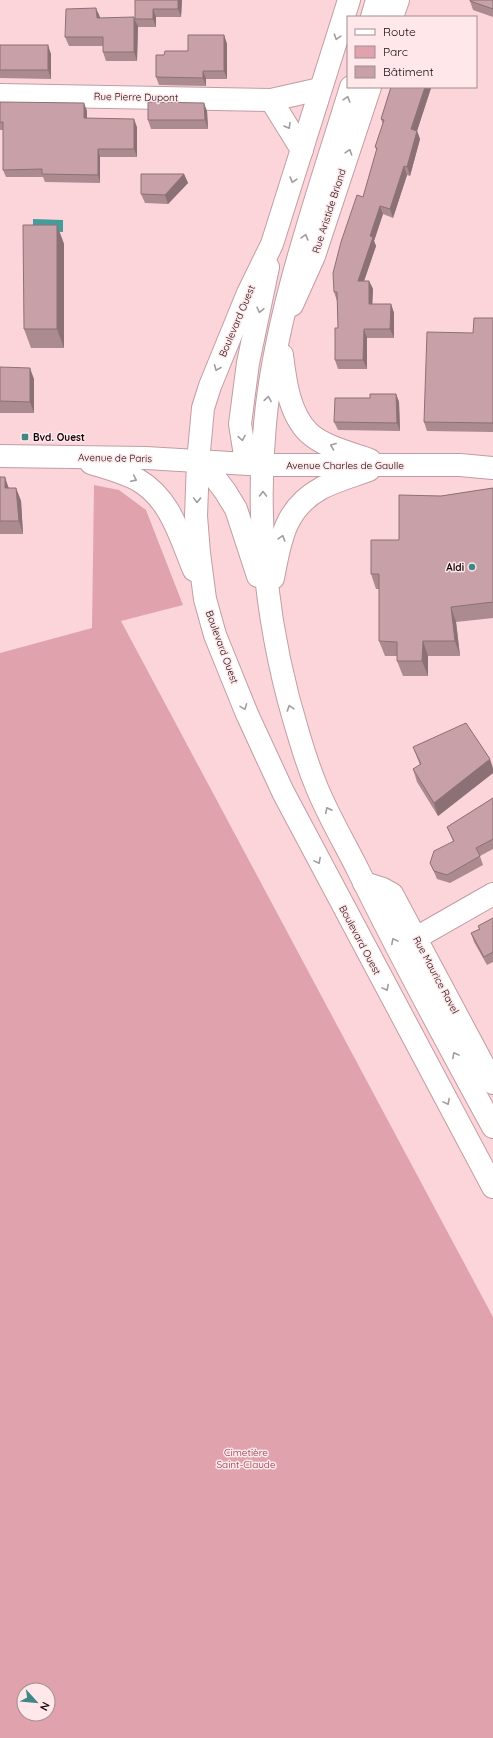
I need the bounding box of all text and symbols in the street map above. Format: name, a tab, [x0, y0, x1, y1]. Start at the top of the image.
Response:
legend	[347, 16, 477, 88]
text: Route	[383, 24, 416, 39]
one-way arrow	[333, 33, 342, 40]
text: Parc	[383, 44, 408, 59]
text: Bâtiment	[383, 64, 433, 79]
street label: Rue Pierre Dupont	[94, 90, 179, 104]
one-way arrow	[342, 96, 351, 103]
one-way arrow	[283, 122, 290, 129]
one-way arrow	[344, 148, 353, 155]
street label: Rue Aristide Briand	[309, 167, 349, 255]
one-way arrow	[289, 177, 298, 184]
one-way arrow	[300, 234, 309, 241]
street label: Boulevard Ouest	[216, 283, 258, 359]
one-way arrow	[256, 306, 265, 313]
one-way arrow	[214, 364, 222, 372]
one-way arrow	[264, 396, 272, 402]
place label: Bvd. Ouest	[33, 431, 85, 444]
marker: Bvd. Ouest	[20, 432, 30, 442]
one-way arrow	[237, 434, 246, 441]
one-way arrow	[330, 442, 337, 450]
street label: Avenue de Paris	[78, 451, 152, 465]
street label: Avenue Charles de Gaulle	[286, 459, 404, 472]
one-way arrow	[130, 474, 138, 482]
one-way arrow	[259, 491, 267, 497]
one-way arrow	[192, 497, 201, 503]
one-way arrow	[277, 534, 286, 541]
place label: Aldi	[446, 561, 464, 574]
marker: Aldi	[467, 562, 477, 572]
street label: Boulevard Ouest	[203, 609, 241, 686]
one-way arrow	[239, 704, 247, 711]
one-way arrow	[286, 705, 295, 712]
one-way arrow	[325, 807, 333, 815]
one-way arrow	[313, 856, 321, 864]
street label: Boulevard Ouest	[336, 903, 384, 978]
street label: Rue Maurice Ravel	[410, 934, 462, 1016]
one-way arrow	[391, 937, 399, 945]
one-way arrow	[381, 983, 389, 991]
one-way arrow	[452, 1052, 460, 1059]
one-way arrow	[442, 1098, 450, 1105]
park label: Cimetière Saint-Claude	[216, 1446, 276, 1471]
north arrow	[16, 1682, 56, 1722]
text: N	[37, 1700, 53, 1713]

